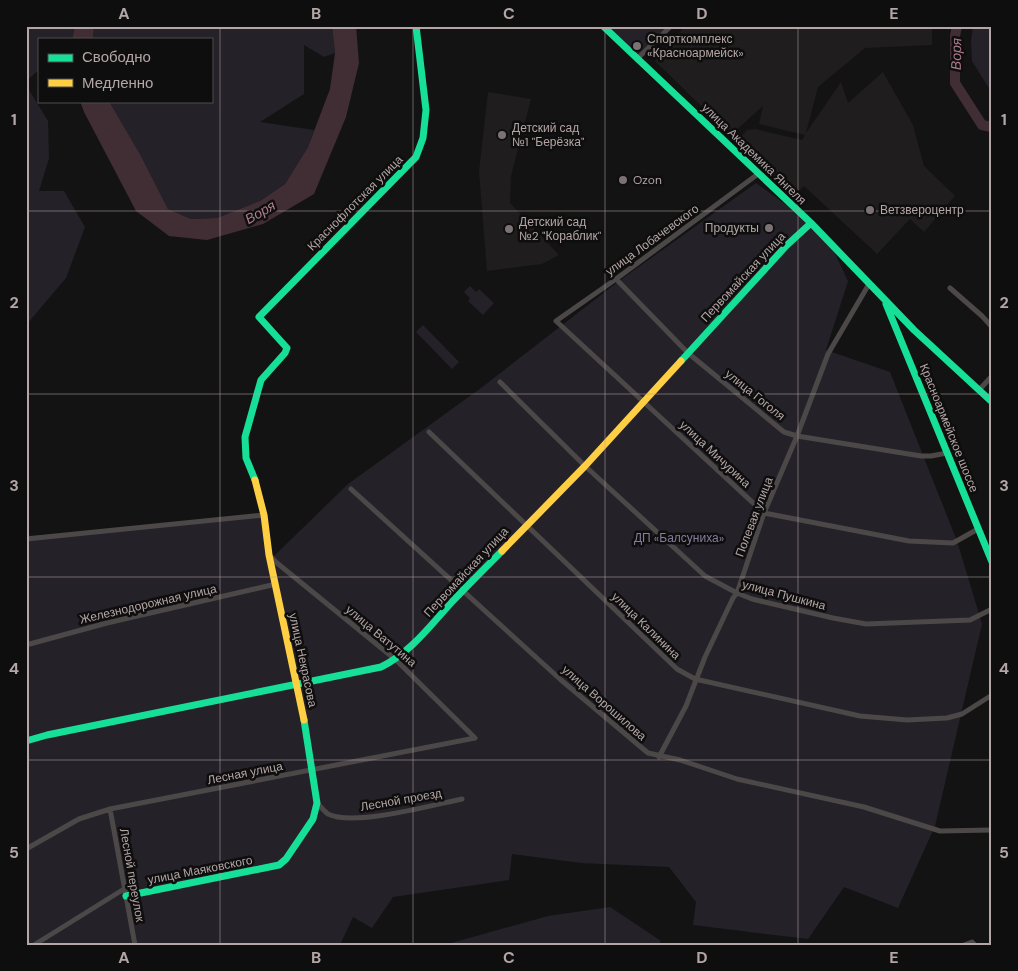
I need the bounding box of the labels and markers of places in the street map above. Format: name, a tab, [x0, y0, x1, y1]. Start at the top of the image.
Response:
place label: Спорткомплекс «Красноармейск»	[647, 31, 744, 61]
marker: Спорткомплекс «Красноармейск»	[631, 40, 643, 52]
place label: Детский сад №1 "Берёзка"	[512, 120, 585, 150]
marker: Детский сад №1 "Берёзка"	[496, 129, 508, 141]
place label: Ozon	[633, 172, 662, 188]
marker: Ozon	[617, 174, 629, 186]
place label: Ветзвероцентр	[880, 202, 964, 218]
marker: Ветзвероцентр	[864, 204, 876, 216]
place label: Детский сад №2 "Кораблик"	[519, 214, 602, 244]
place label: Продукты	[705, 220, 759, 236]
marker: Продукты	[763, 222, 775, 234]
marker: Детский сад №2 "Кораблик"	[503, 223, 515, 235]

